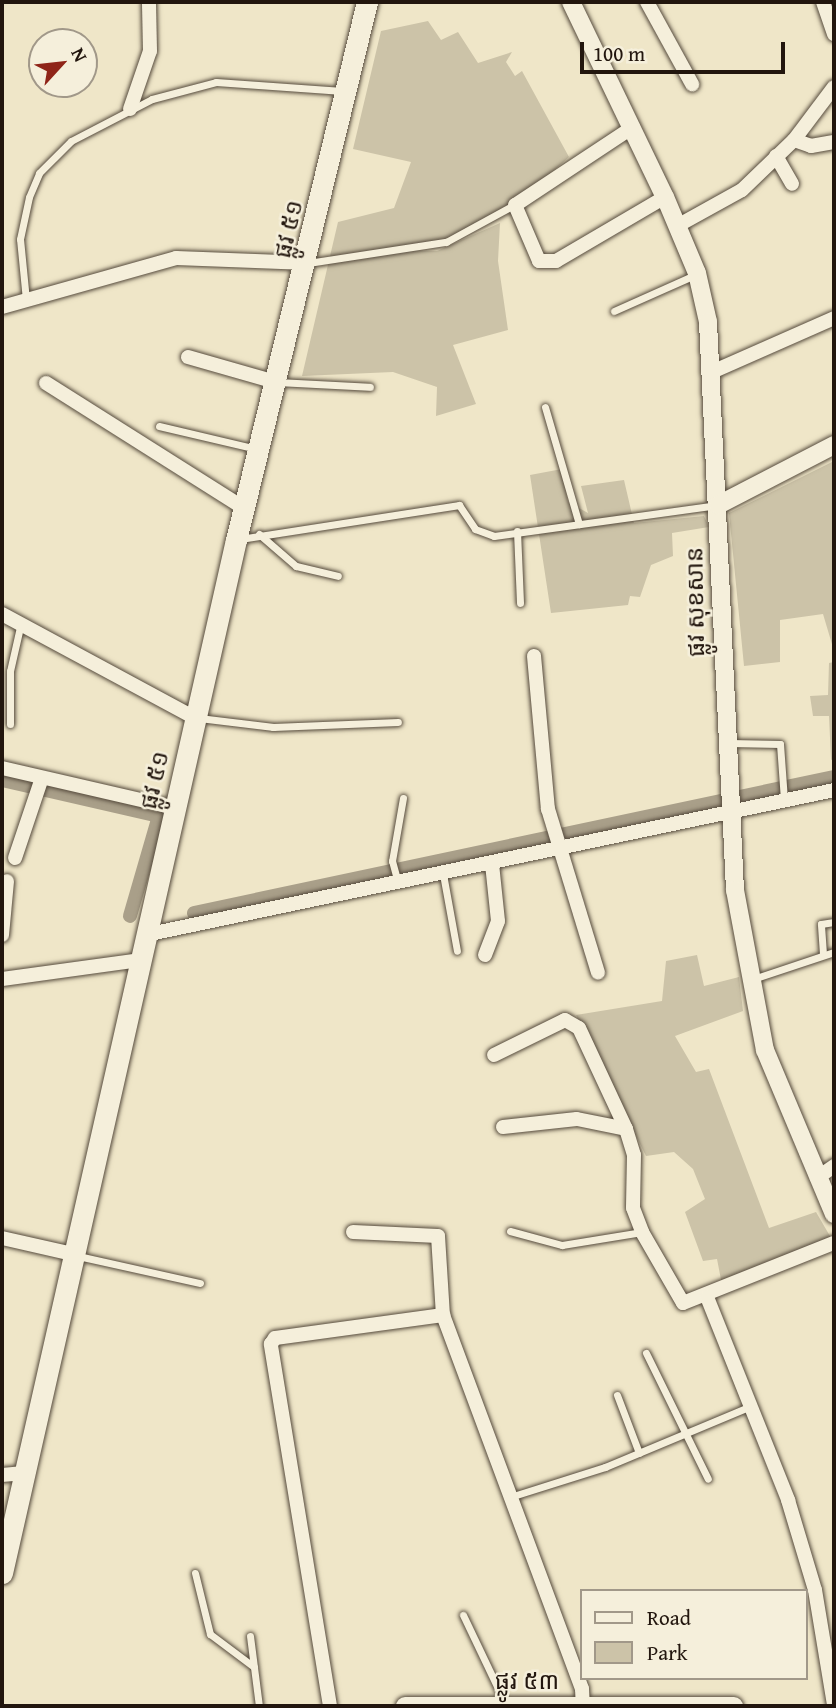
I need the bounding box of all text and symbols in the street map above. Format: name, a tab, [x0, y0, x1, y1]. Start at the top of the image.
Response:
north arrow	[28, 28, 98, 98]
scale bar	[584, 28, 789, 72]
text: 100 m	[593, 38, 645, 69]
text: N	[65, 42, 95, 66]
street label: ផ្លូវ ៥១	[267, 197, 309, 261]
street label: ផ្លូវ សុខសាន	[680, 547, 710, 657]
street label: ផ្លូវ ៥១	[133, 748, 175, 812]
legend	[580, 1589, 808, 1680]
text: Road	[647, 1602, 691, 1633]
text: Park	[647, 1637, 688, 1668]
street label: ផ្លូវ ៥៣	[495, 1667, 559, 1695]

